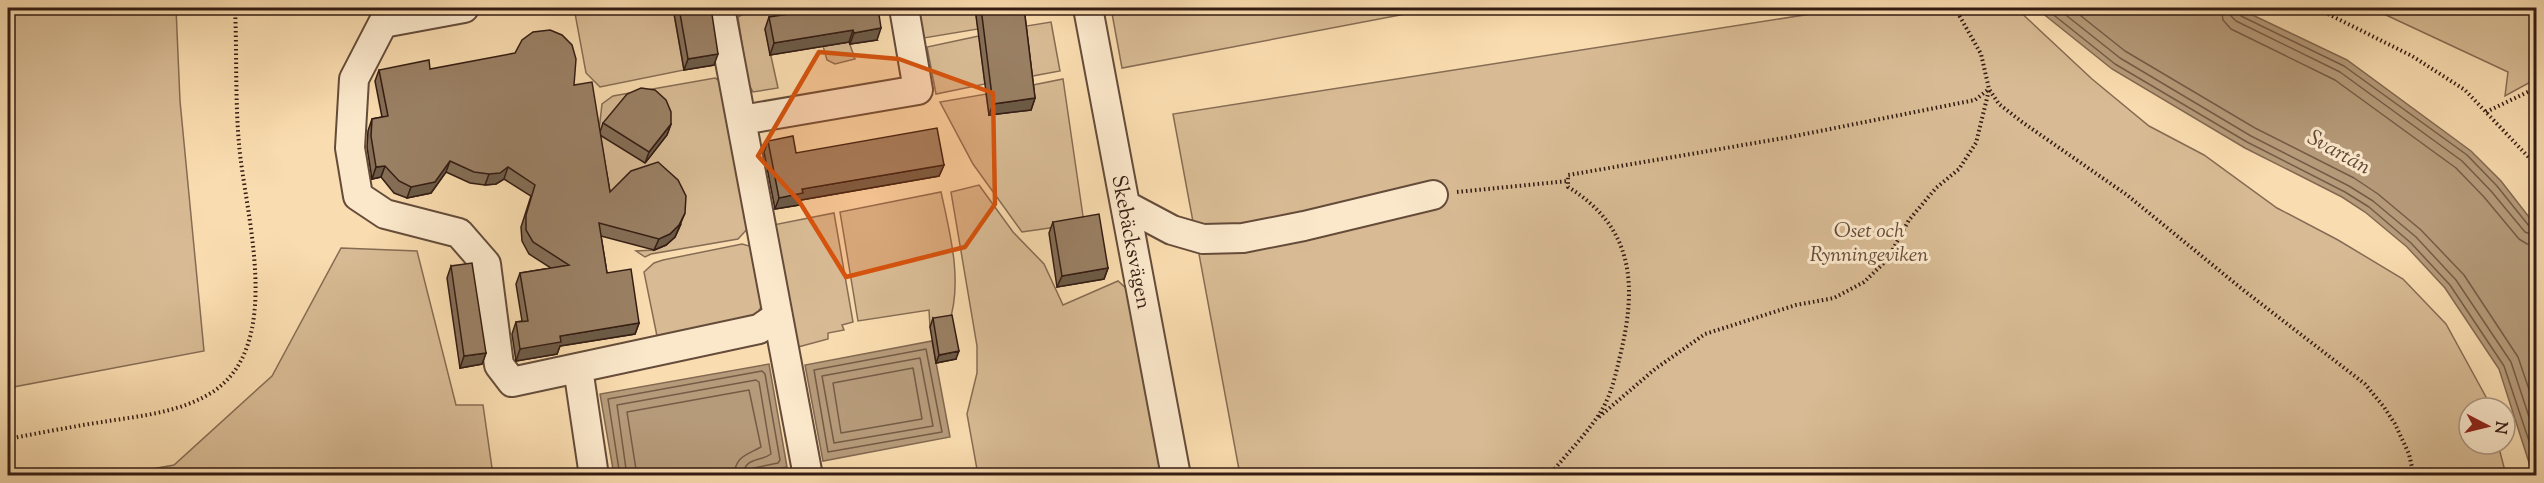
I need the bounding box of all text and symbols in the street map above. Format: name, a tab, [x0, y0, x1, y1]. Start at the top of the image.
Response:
water label: Svartån	[2301, 123, 2376, 184]
street label: Skebäcksvägen	[1102, 173, 1158, 312]
park label: Oset och Rynningeviken	[1810, 217, 1928, 271]
north arrow	[2457, 396, 2517, 456]
text: N	[2487, 420, 2512, 435]

